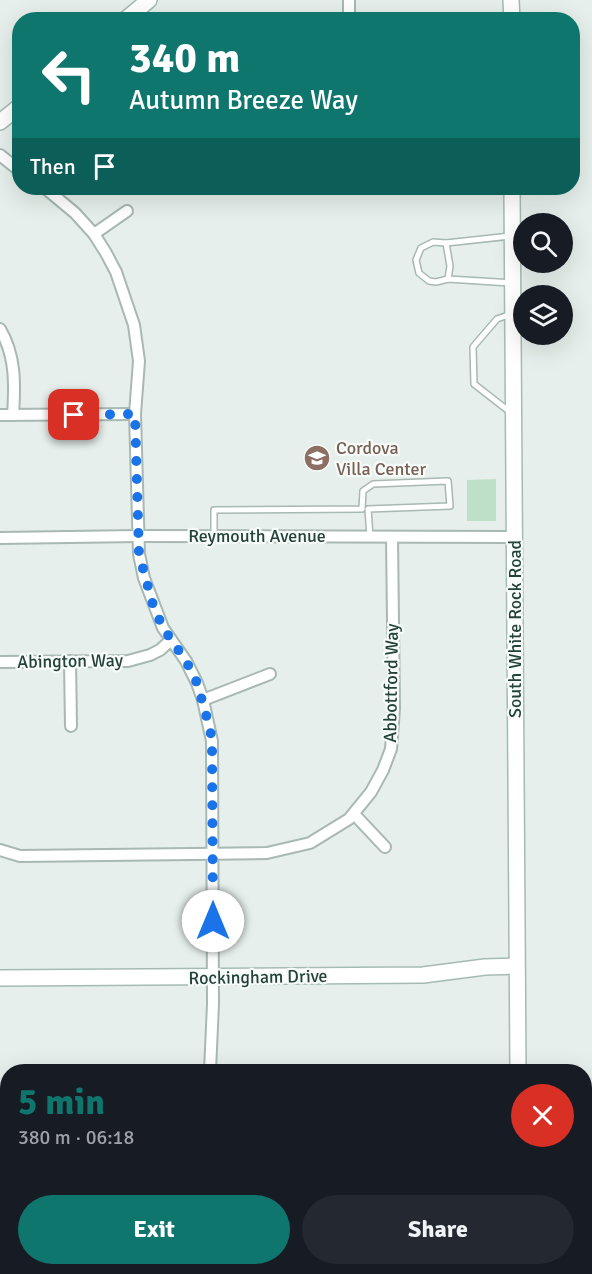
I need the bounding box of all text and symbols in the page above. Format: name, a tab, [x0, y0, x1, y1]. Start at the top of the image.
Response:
text: 340 m	[129, 33, 240, 84]
icon: left	[30, 36, 108, 114]
text: Autumn Breeze Way	[129, 84, 358, 117]
icon: arrive	[88, 150, 121, 183]
text: Then	[30, 153, 76, 180]
map controls	[513, 213, 573, 345]
button: search	[513, 213, 573, 273]
button: layers	[513, 285, 573, 345]
pin	[48, 389, 99, 440]
icon: arrive	[57, 398, 90, 431]
place label: Cordova Villa Center	[336, 437, 426, 480]
school or university icon: Cordova Villa Center	[302, 443, 332, 473]
street label: Reymouth Avenue	[188, 525, 326, 547]
street label: South White Rock Road	[504, 540, 526, 718]
street label: Abbottford Way	[379, 623, 403, 743]
street label: Abington Way	[17, 649, 124, 673]
position arrow	[181, 889, 245, 953]
street label: Rockingham Drive	[188, 965, 328, 989]
text: 5 min	[18, 1080, 105, 1125]
button: close	[511, 1084, 574, 1147]
text: 380 m · 06:18	[18, 1125, 134, 1150]
button: Exit	[18, 1195, 290, 1264]
button: Share	[302, 1195, 574, 1264]

